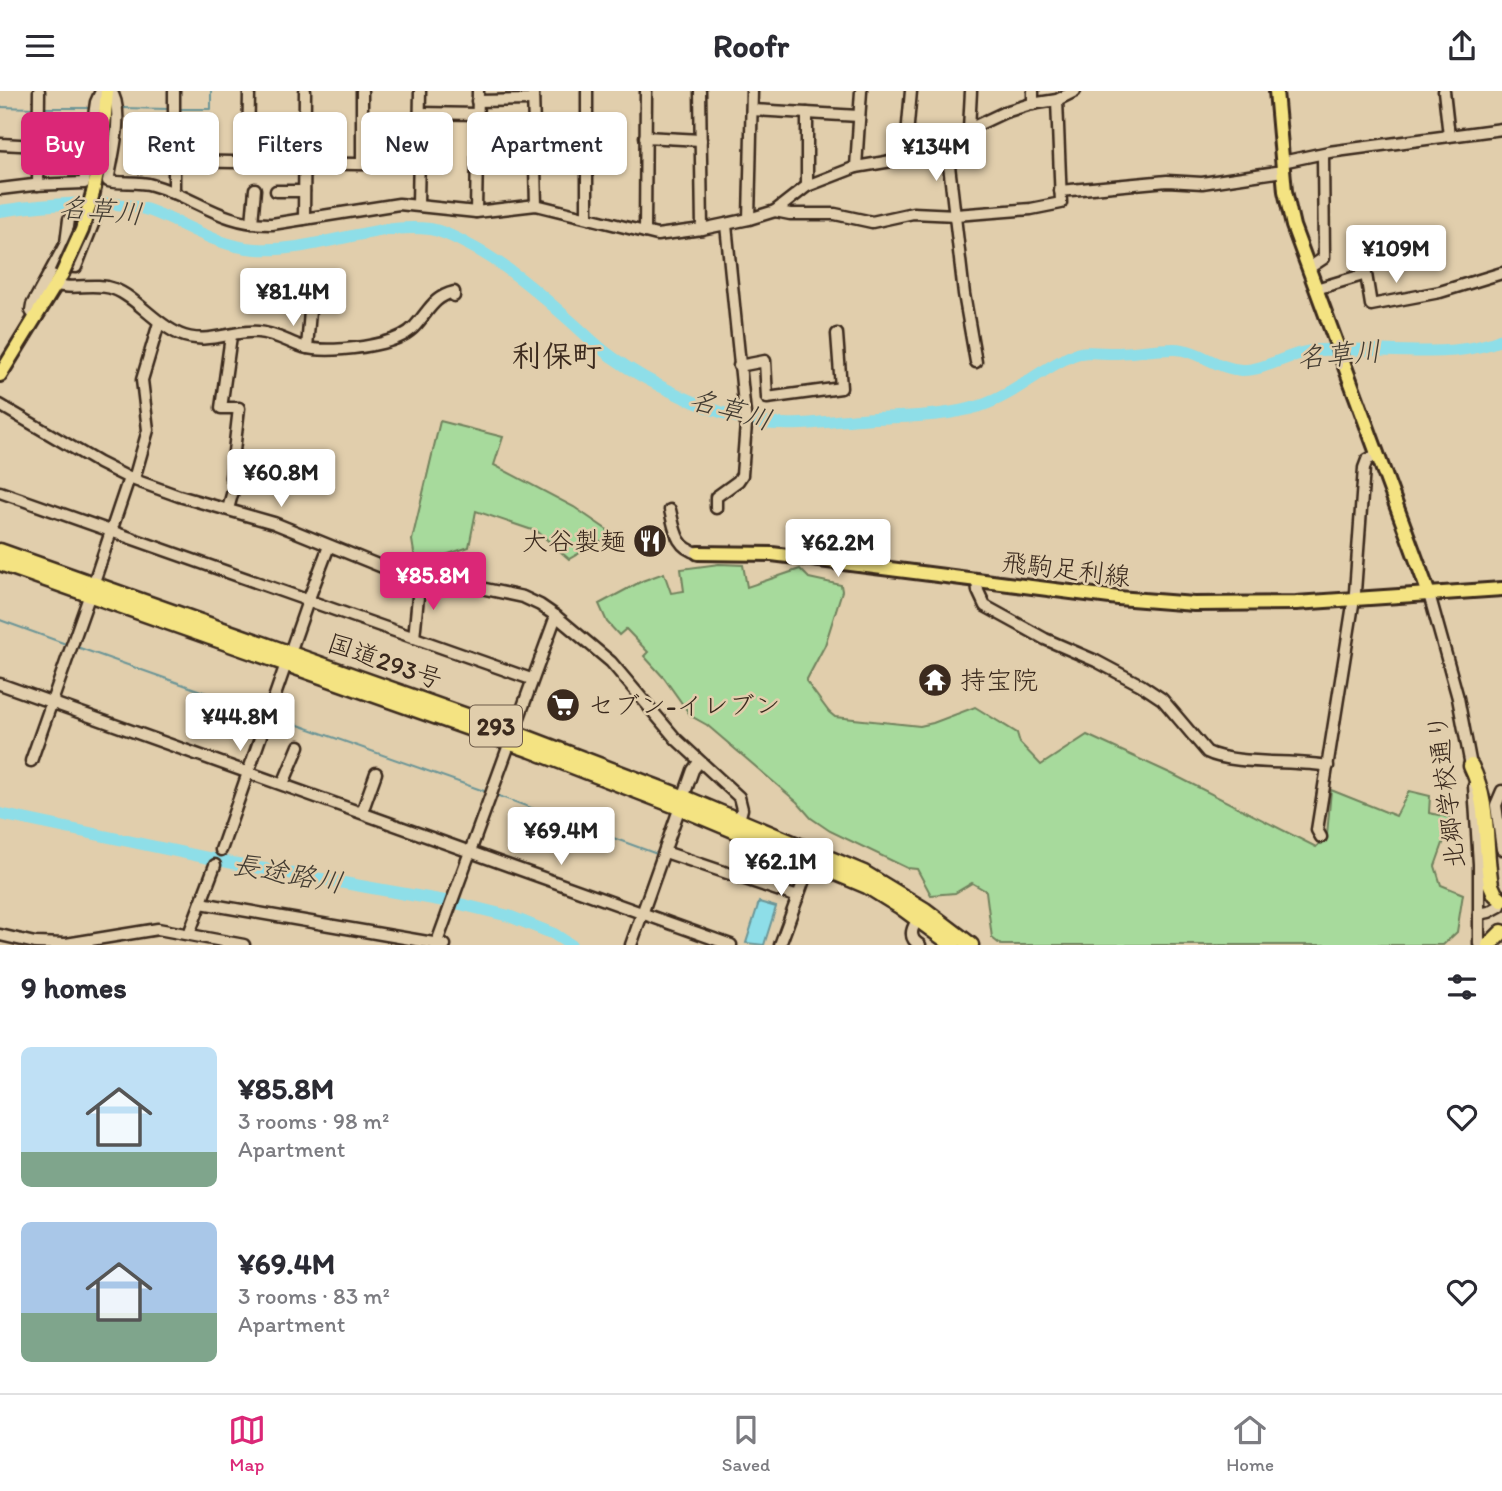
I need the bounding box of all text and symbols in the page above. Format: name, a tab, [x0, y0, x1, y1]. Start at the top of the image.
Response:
icon: menu	[21, 27, 59, 65]
text: Roofr	[713, 27, 789, 65]
icon: share	[1443, 27, 1481, 65]
chip: Buy	[21, 112, 109, 175]
chip: Rent	[123, 112, 219, 175]
chip: Filters	[233, 112, 347, 175]
chip: New	[361, 112, 453, 175]
chip: Apartment	[467, 112, 627, 175]
pin: ¥134M	[887, 123, 985, 183]
text: ¥134M	[902, 132, 970, 160]
water label: 名草川	[58, 189, 144, 231]
pin: ¥109M	[1347, 225, 1445, 285]
text: ¥109M	[1362, 234, 1430, 262]
pin: ¥81.4M	[236, 268, 350, 328]
text: ¥81.4M	[256, 277, 330, 305]
water label: 名草川	[1296, 333, 1382, 375]
district label: 利保町	[512, 337, 602, 374]
water label: 名草川	[686, 381, 776, 437]
pin: ¥60.8M	[224, 449, 338, 509]
text: ¥60.8M	[243, 458, 319, 486]
pin: ¥62.2M	[781, 519, 895, 579]
restaurant icon: 大谷製麺	[631, 522, 669, 560]
place label: 大谷製麺	[522, 525, 626, 557]
text: ¥62.2M	[802, 528, 874, 556]
street label: 飛駒足利線	[1000, 545, 1132, 593]
pin: ¥85.8M	[376, 553, 490, 612]
text: ¥85.8M	[396, 561, 470, 589]
street label: 国道293号	[323, 626, 447, 696]
temple icon: 持宝院	[916, 661, 954, 699]
place label: 持宝院	[960, 664, 1038, 696]
supermarket icon: セブン-イレブン	[544, 686, 582, 724]
place label: セブン-イレブン	[588, 689, 780, 721]
pin: ¥44.8M	[183, 693, 297, 753]
text: ¥44.8M	[202, 702, 278, 730]
road number: 293	[470, 705, 522, 747]
street label: 北郷学校通り	[1421, 712, 1471, 870]
pin: ¥69.4M	[504, 807, 618, 867]
text: ¥69.4M	[524, 816, 598, 844]
pin: ¥62.1M	[724, 839, 838, 898]
water label: 長途路川	[230, 847, 346, 899]
text: ¥62.1M	[745, 847, 817, 875]
icon: filters	[1443, 968, 1481, 1006]
text: 9 homes	[21, 969, 127, 1006]
text: ¥85.8M	[238, 1070, 334, 1107]
icon: home	[77, 1075, 161, 1159]
icon: heart	[1443, 1098, 1481, 1136]
text: 3 rooms · 98 m²	[238, 1107, 389, 1135]
text: Apartment	[238, 1135, 345, 1163]
text: ¥69.4M	[238, 1245, 335, 1282]
icon: home	[77, 1250, 161, 1334]
icon: heart	[1443, 1273, 1481, 1311]
text: 3 rooms · 83 m²	[238, 1282, 390, 1310]
text: Apartment	[238, 1310, 345, 1338]
tab: Map	[228, 1411, 266, 1476]
tab: Saved	[722, 1411, 770, 1476]
tab: Home	[1226, 1411, 1274, 1476]

